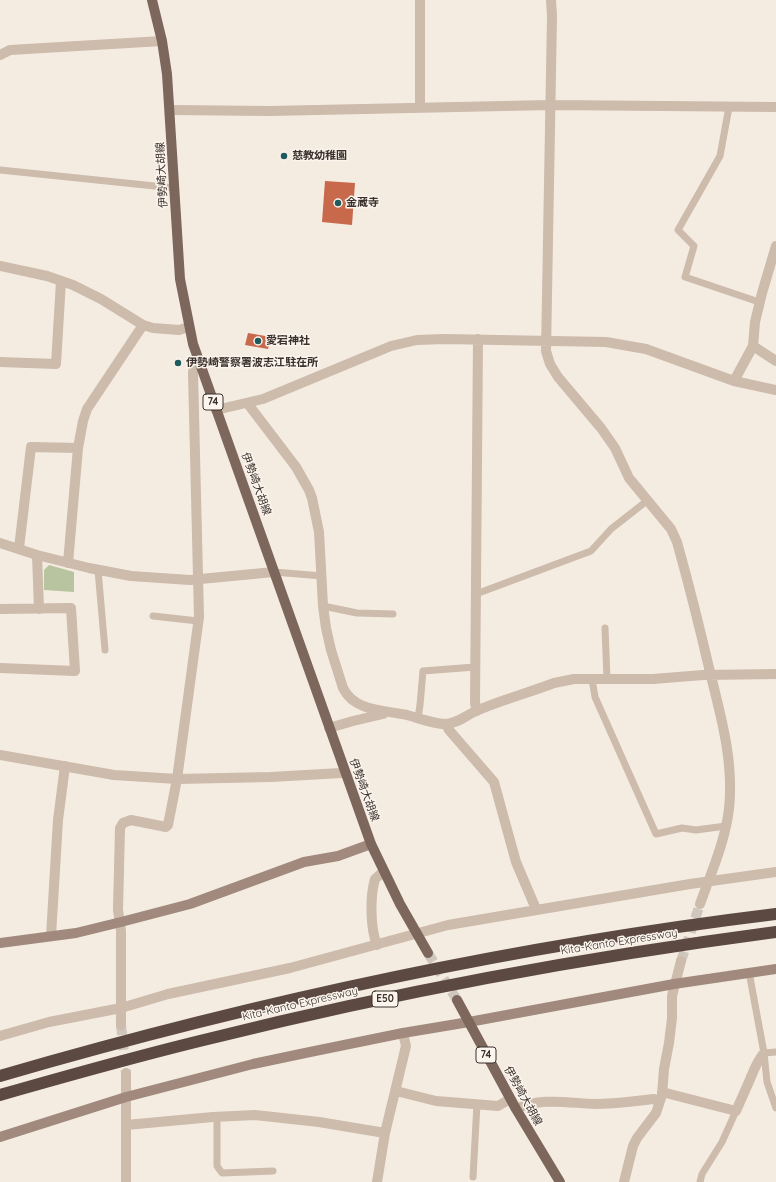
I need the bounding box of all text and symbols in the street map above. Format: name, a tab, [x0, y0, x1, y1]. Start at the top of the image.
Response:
street label: 伊勢崎大胡線	[154, 142, 170, 208]
place label: 慈教幼稚園	[292, 149, 347, 163]
marker: 慈教幼稚園	[279, 151, 289, 161]
place label: 金蔵寺	[346, 196, 379, 210]
marker: 金蔵寺	[333, 198, 343, 208]
place label: 愛宕神社	[266, 334, 310, 348]
marker: 愛宕神社	[253, 336, 263, 346]
place label: 伊勢崎警察署波志江駐在所	[186, 356, 318, 370]
marker: 伊勢崎警察署波志江駐在所	[173, 358, 183, 368]
road number: 74	[203, 394, 223, 410]
street label: 伊勢崎大胡線	[239, 451, 273, 517]
street label: 伊勢崎大胡線	[347, 757, 381, 823]
street label: Kita-Kanto Expressway	[560, 926, 678, 958]
street label: Kita-Kanto Expressway	[241, 984, 359, 1024]
road number: E50	[372, 991, 398, 1007]
road number: 74	[476, 1047, 496, 1063]
street label: 伊勢崎大胡線	[501, 1064, 545, 1128]

